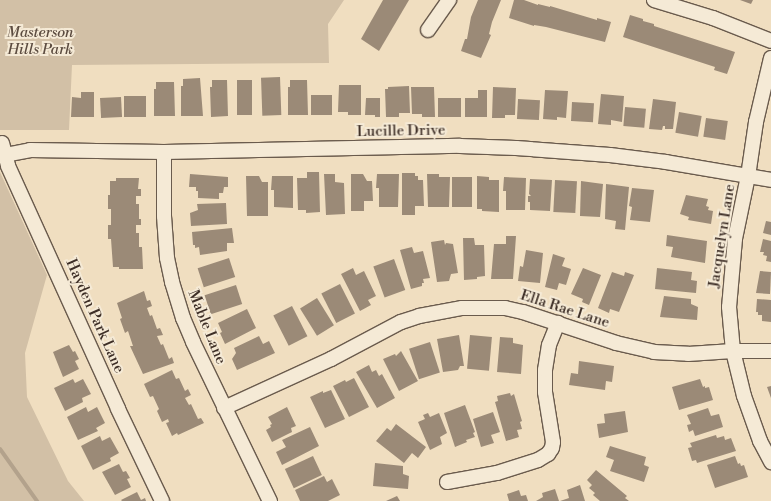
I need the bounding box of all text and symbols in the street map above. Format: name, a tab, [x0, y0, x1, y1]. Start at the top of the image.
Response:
park label: Masterson Hills Park	[6, 23, 74, 58]
street label: Lucille Drive	[356, 121, 446, 141]
street label: Jacquelyn Lane	[705, 183, 739, 289]
street label: Hayden Park Lane	[62, 256, 128, 376]
street label: Ella Rae Lane	[518, 286, 612, 332]
street label: Mable Lane	[184, 287, 230, 367]

